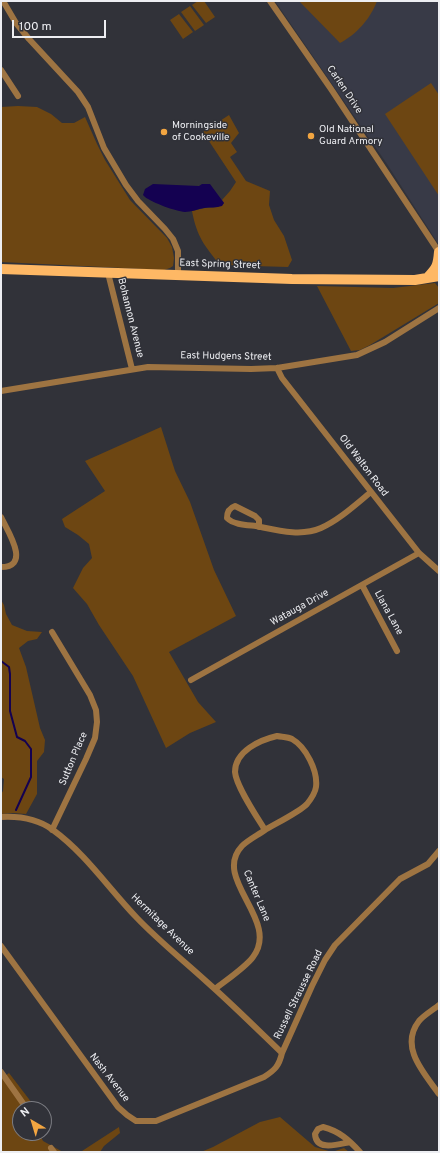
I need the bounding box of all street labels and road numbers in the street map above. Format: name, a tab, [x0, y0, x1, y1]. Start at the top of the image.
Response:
street label: Carlen Drive	[324, 64, 364, 116]
street label: East Spring Street	[179, 258, 261, 272]
street label: Bohannon Avenue	[114, 277, 146, 359]
street label: East Hudgens Street	[180, 350, 272, 364]
street label: Old Walton Road	[336, 433, 390, 499]
street label: Watauga Drive	[269, 587, 331, 629]
street label: Llana Lane	[371, 589, 405, 637]
street label: Sutton Place	[57, 730, 91, 788]
street label: Canter Lane	[240, 868, 272, 924]
street label: Hermitage Avenue	[128, 892, 196, 958]
street label: Russell Strausse Road	[272, 948, 326, 1042]
street label: Nash Avenue	[86, 1051, 132, 1105]

